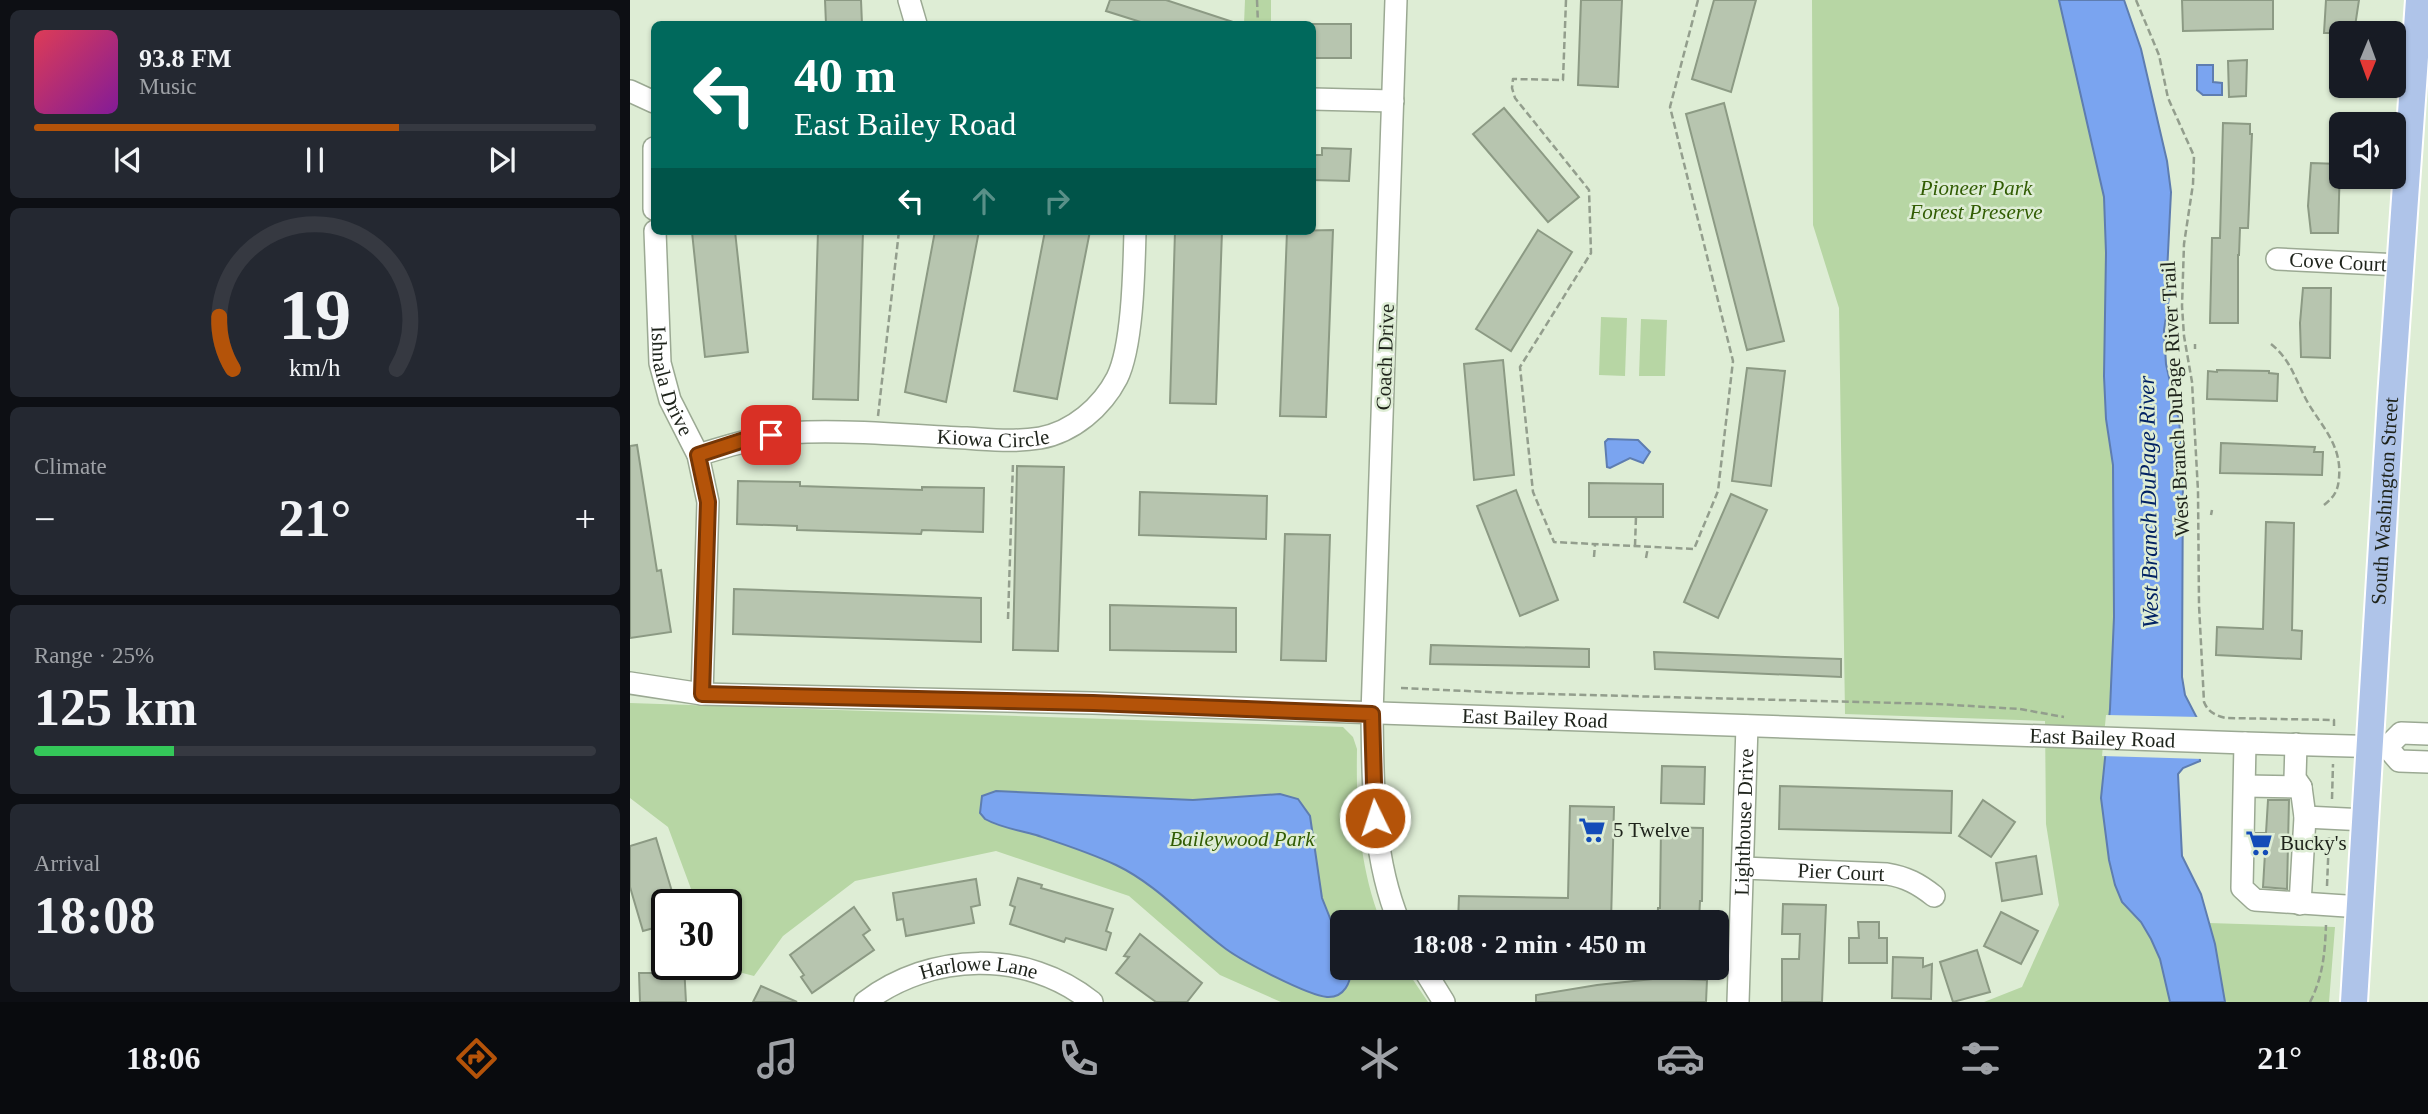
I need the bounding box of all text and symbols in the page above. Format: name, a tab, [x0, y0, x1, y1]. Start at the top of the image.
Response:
north arrow	[2329, 21, 2406, 98]
map controls	[2329, 21, 2406, 189]
text: 93.8 FM	[139, 44, 231, 73]
text: 40 m	[794, 48, 896, 103]
icon: left	[679, 49, 770, 140]
text: Music	[139, 74, 197, 99]
text: East Bailey Road	[794, 106, 1016, 142]
button: sound	[2329, 112, 2406, 189]
icon: previous	[109, 141, 147, 179]
icon: pause	[296, 141, 334, 179]
icon: next	[483, 141, 521, 179]
park label: Pioneer Park Forest Preserve	[1908, 176, 2043, 224]
icon: left	[892, 182, 930, 220]
icon: ahead	[965, 182, 1003, 220]
icon: right	[1038, 182, 1076, 220]
street label: Cove Court	[2289, 248, 2387, 276]
street label: West Branch DuPage River Trail	[2156, 260, 2194, 537]
text: 19	[279, 274, 351, 355]
street label: Coach Drive	[1371, 303, 1399, 411]
street label: Ishnala Drive	[647, 326, 698, 440]
text: km/h	[289, 353, 341, 380]
water label: West Branch DuPage River	[2134, 374, 2163, 629]
street label: South Washington Street	[2366, 396, 2403, 605]
pin	[741, 405, 801, 465]
icon: arrive	[752, 416, 790, 454]
street label: Kiowa Circle	[936, 424, 1052, 452]
text: Climate	[34, 454, 107, 479]
text: 21°	[279, 490, 351, 547]
text: −	[34, 498, 55, 540]
text: +	[575, 498, 596, 540]
text: Range · 25%	[34, 643, 154, 668]
text: 125 km	[34, 679, 197, 736]
street label: East Bailey Road	[1461, 704, 1609, 733]
street label: East Bailey Road	[2029, 724, 2176, 753]
street label: Lighthouse Drive	[1729, 748, 1758, 896]
position arrow	[1338, 781, 1412, 855]
supermarket icon: 5 Twelve	[1577, 815, 1607, 845]
place label: 5 Twelve	[1613, 818, 1690, 842]
park label: Baileywood Park	[1169, 827, 1315, 851]
supermarket icon: Bucky's	[2244, 828, 2274, 858]
place label: Bucky's	[2280, 831, 2347, 855]
text: Arrival	[34, 851, 100, 876]
street label: Pier Court	[1797, 858, 1885, 886]
text: 18:08	[34, 887, 155, 944]
speed limit sign: 30	[651, 889, 742, 980]
text: 18:08 · 2 min · 450 m	[1413, 930, 1647, 959]
street label: Harlowe Lane	[916, 951, 1041, 985]
icon: directions	[452, 1034, 501, 1083]
icon: music	[753, 1034, 802, 1083]
icon: phone	[1054, 1034, 1103, 1083]
icon: climate	[1355, 1034, 1404, 1083]
icon: car	[1656, 1034, 1705, 1083]
icon: filters	[1956, 1034, 2005, 1083]
text: 18:06	[126, 1040, 201, 1076]
text: 21°	[2257, 1040, 2302, 1076]

